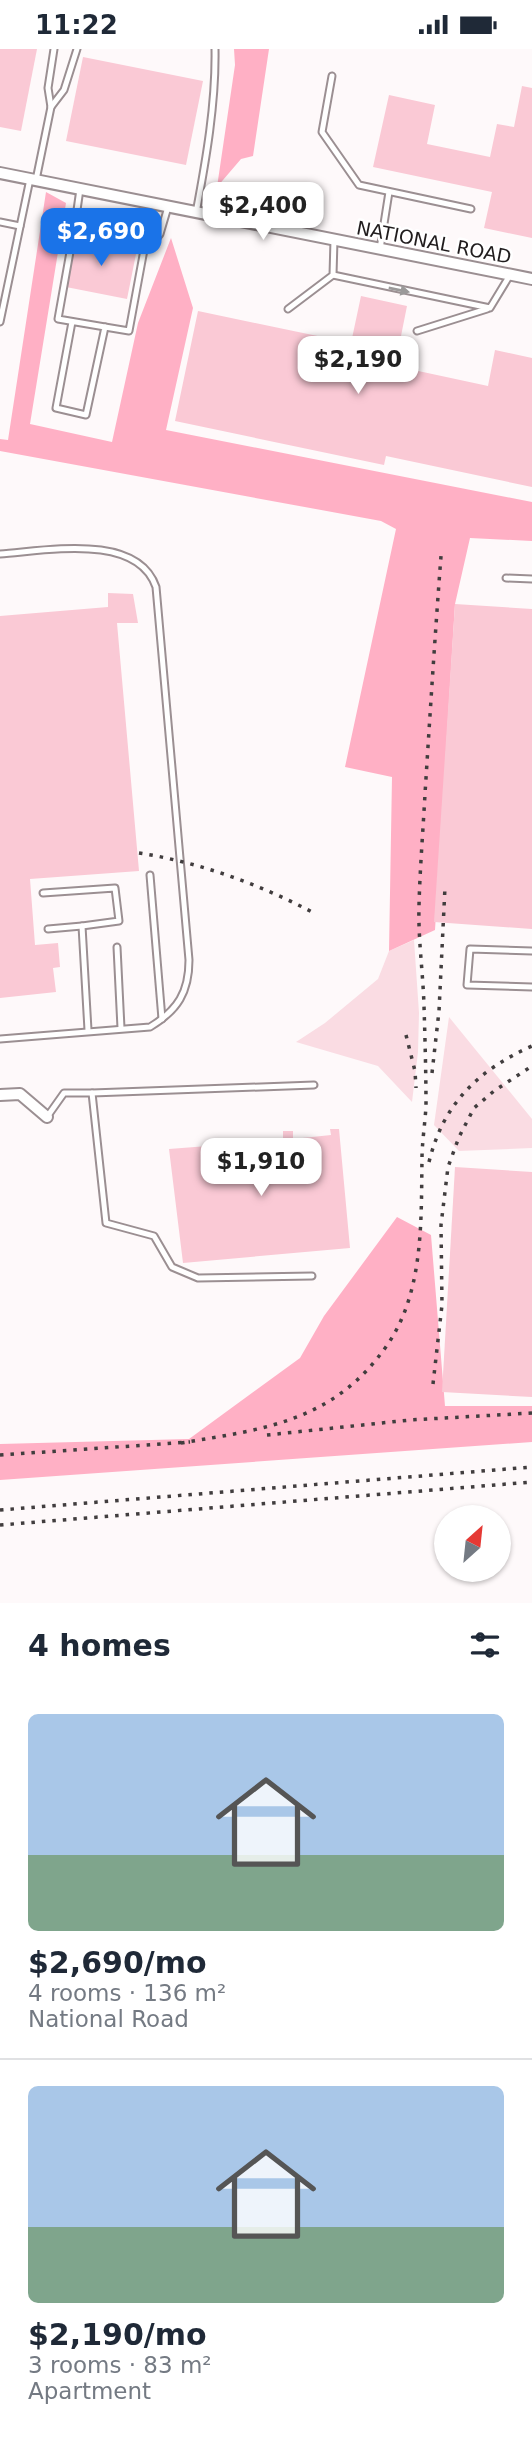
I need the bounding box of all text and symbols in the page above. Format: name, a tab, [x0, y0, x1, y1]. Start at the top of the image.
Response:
text: 11:22	[35, 10, 118, 40]
pin: $2,400	[206, 183, 320, 242]
text: $2,400	[219, 192, 307, 218]
pin: $2,690	[44, 209, 158, 268]
street label: NATIONAL ROAD	[355, 216, 513, 268]
text: $2,690	[57, 218, 145, 244]
one-way arrow	[388, 284, 410, 295]
pin: $2,190	[301, 337, 415, 396]
text: $2,190	[314, 346, 402, 372]
pin: $1,910	[204, 1139, 318, 1198]
text: $1,910	[217, 1148, 305, 1174]
north arrow	[434, 1505, 511, 1582]
map controls	[434, 1505, 511, 1582]
icon: filters	[466, 1626, 504, 1664]
text: 4 homes	[28, 1628, 171, 1663]
icon: home	[203, 1759, 329, 1885]
text: $2,690/mo	[28, 1945, 207, 1980]
text: 4 rooms · 136 m²	[28, 1980, 226, 2006]
text: National Road	[28, 2006, 189, 2032]
icon: home	[203, 2131, 329, 2257]
text: $2,190/mo	[28, 2317, 207, 2352]
text: 3 rooms · 83 m²	[28, 2352, 212, 2378]
text: Apartment	[28, 2378, 151, 2404]

